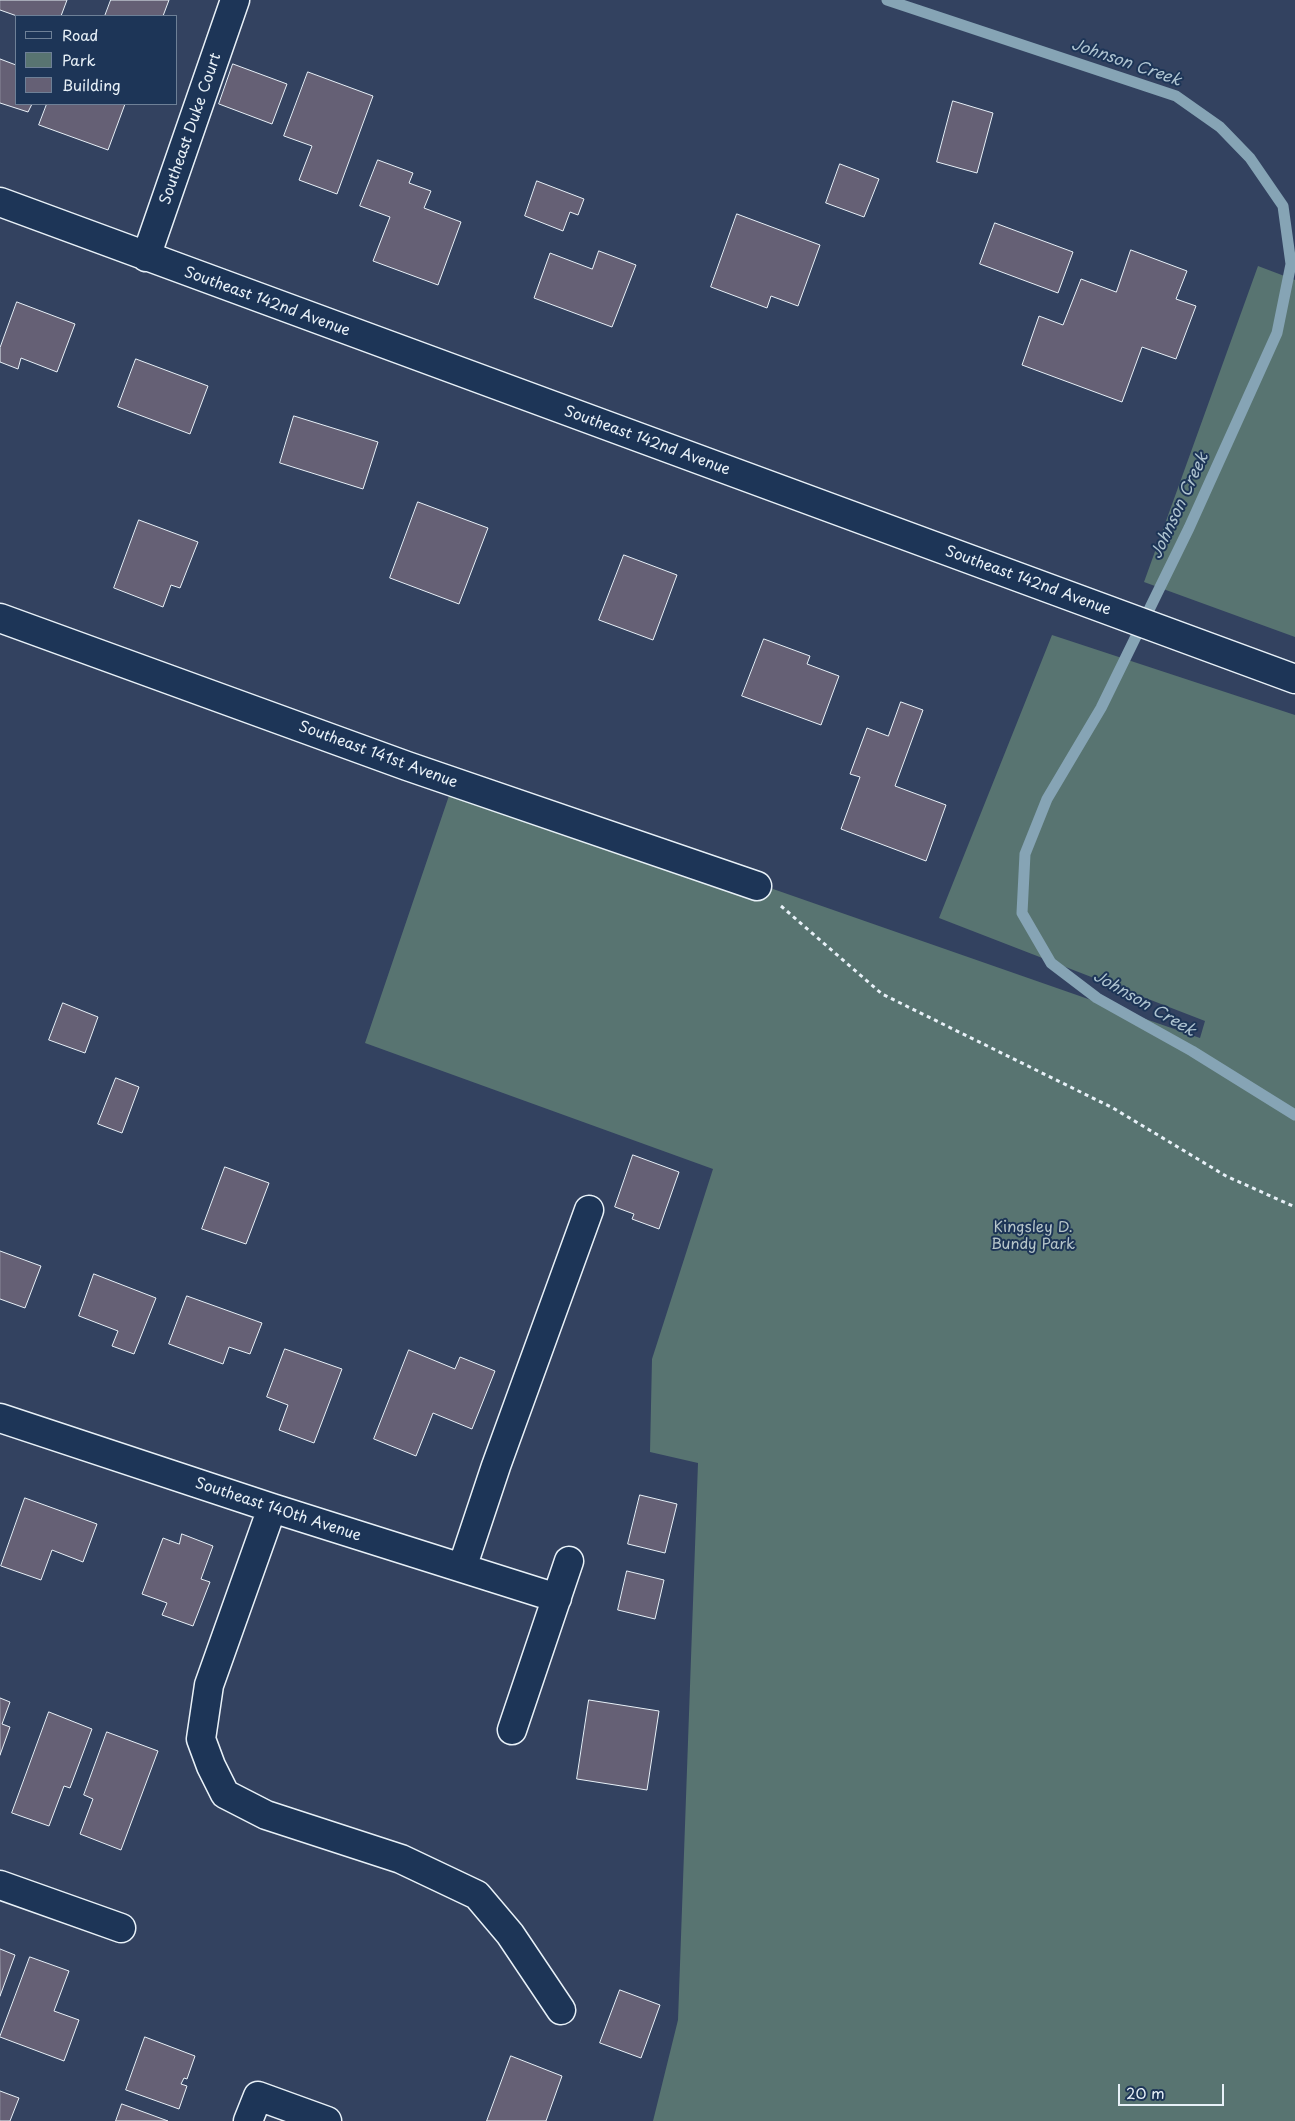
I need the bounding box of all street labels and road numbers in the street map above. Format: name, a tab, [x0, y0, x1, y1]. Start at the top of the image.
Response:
street label: Southeast Duke Court	[157, 51, 225, 207]
street label: Southeast 142nd Avenue	[181, 264, 353, 340]
street label: Southeast 142nd Avenue	[561, 403, 733, 479]
street label: Southeast 142nd Avenue	[942, 543, 1114, 619]
street label: Southeast 141st Avenue	[296, 718, 460, 792]
street label: Southeast 140th Avenue	[193, 1475, 363, 1545]

